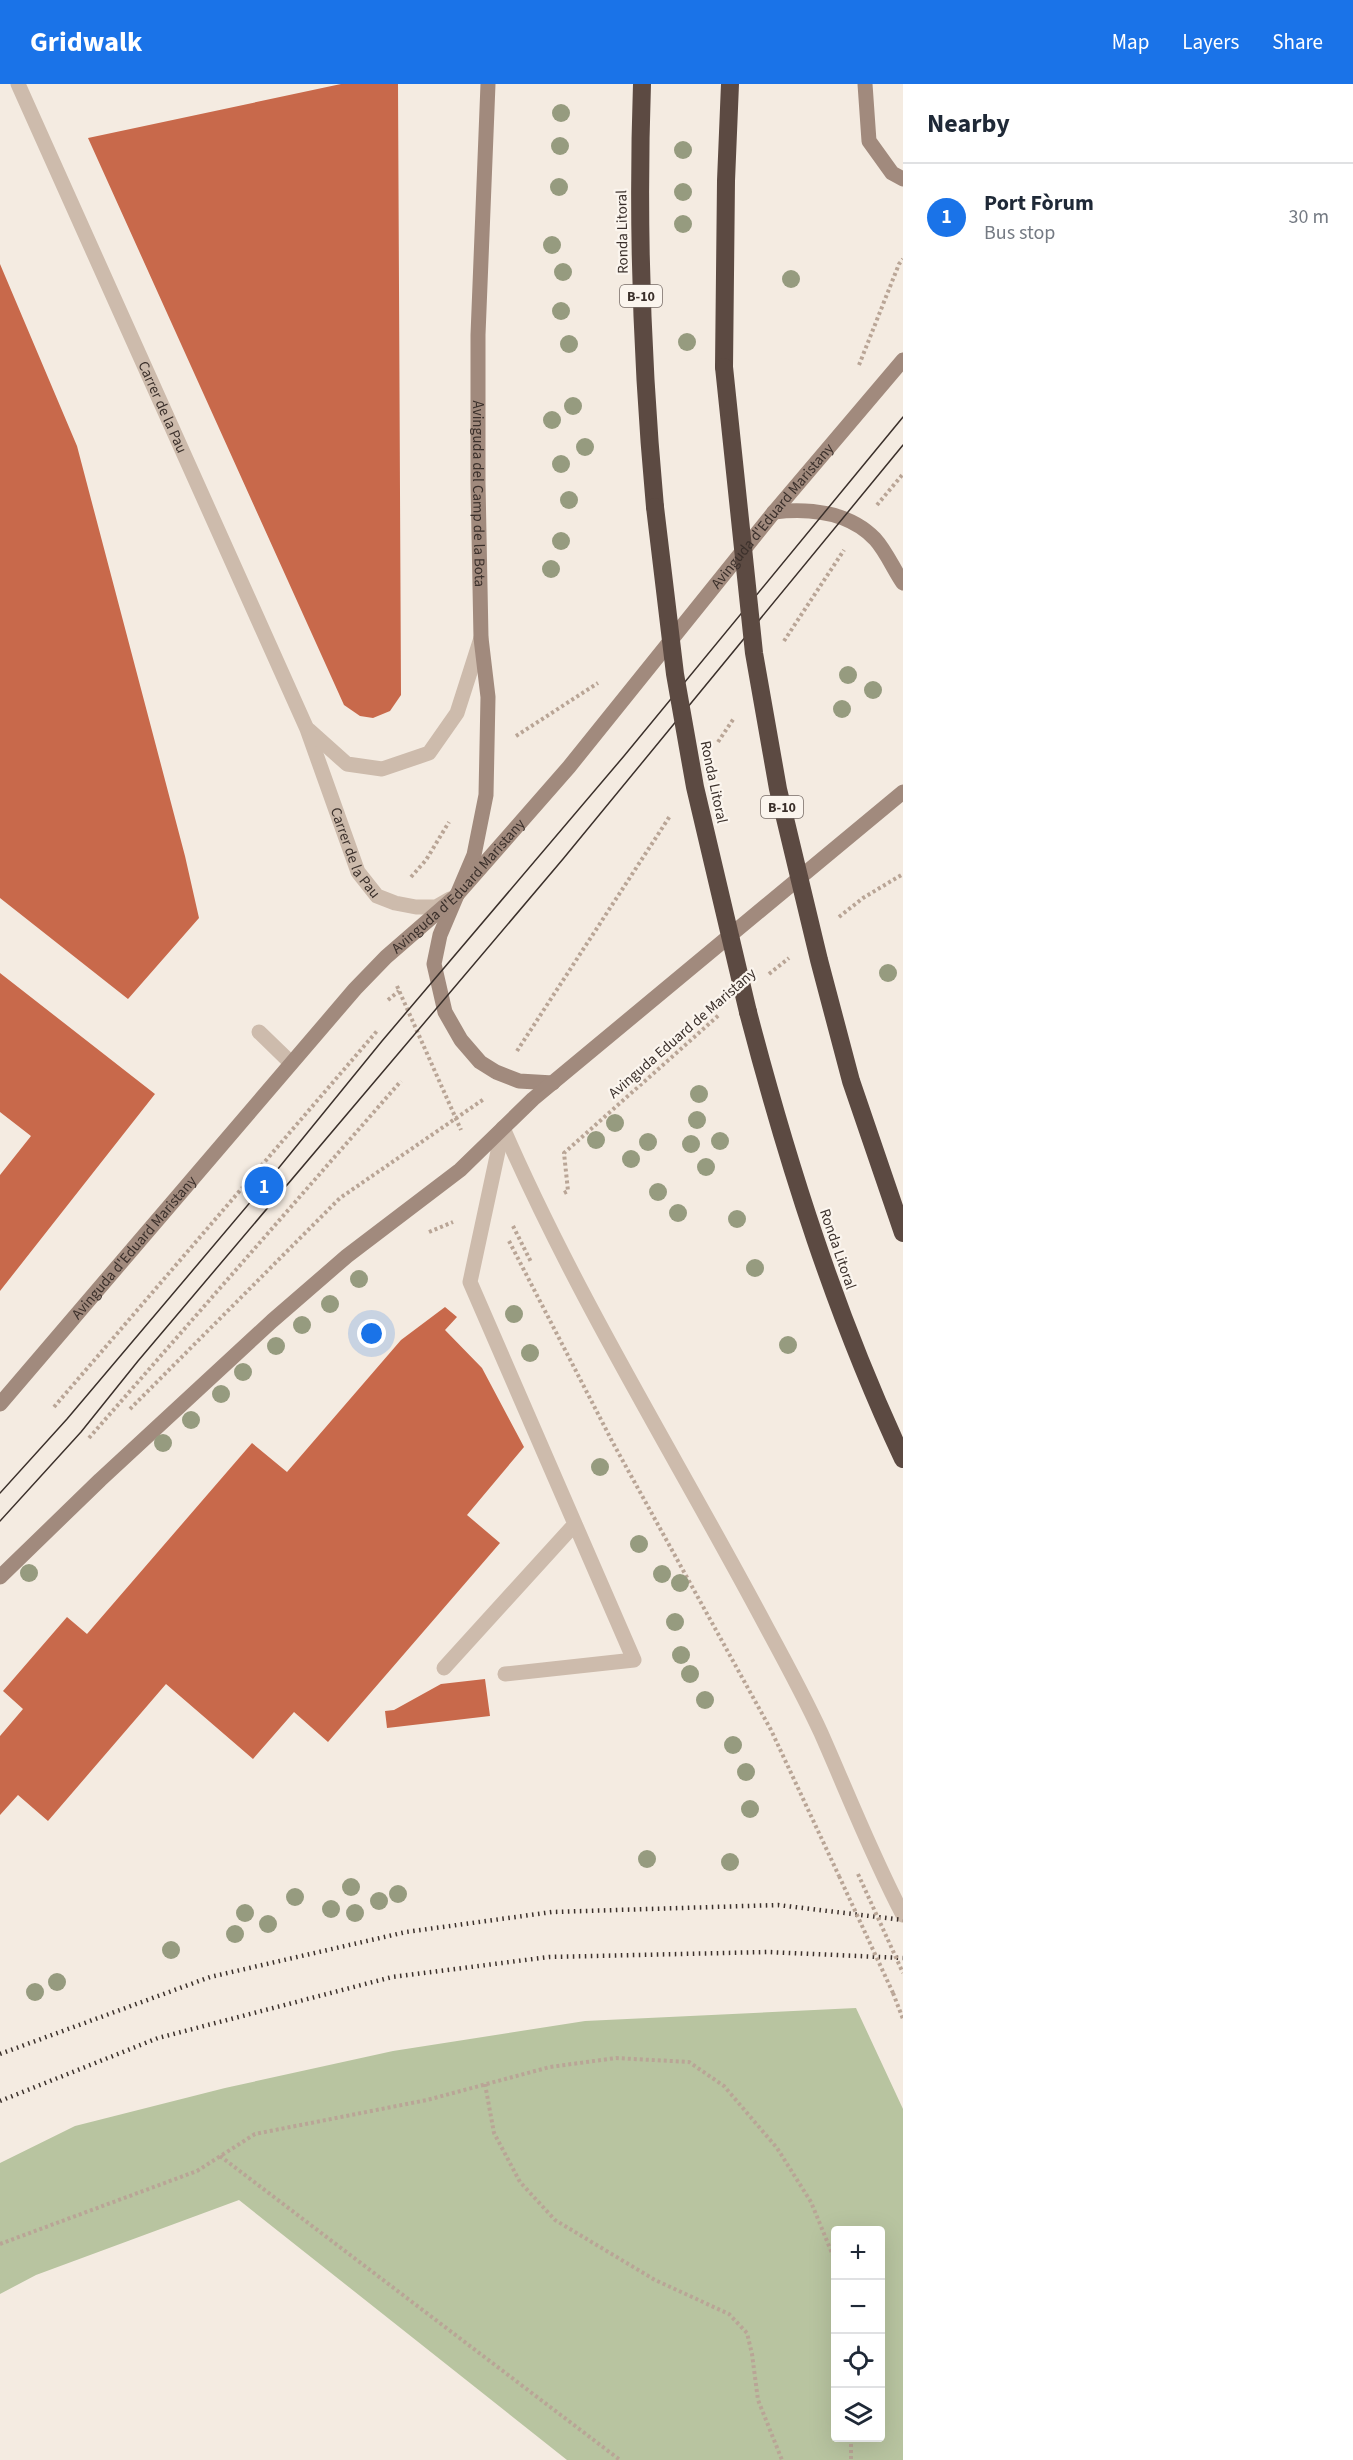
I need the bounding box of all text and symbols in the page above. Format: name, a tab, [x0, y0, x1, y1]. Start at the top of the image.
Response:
text: Gridwalk	[30, 22, 142, 62]
text: Map	[1112, 27, 1149, 57]
text: Layers	[1182, 27, 1239, 57]
text: Share	[1272, 27, 1323, 57]
text: Nearby	[927, 105, 1010, 142]
text: Port Fòrum	[984, 187, 1094, 219]
street label: Ronda Litoral	[611, 190, 634, 274]
text: 1	[941, 203, 952, 231]
text: 30 m	[1289, 203, 1329, 231]
text: Bus stop	[984, 219, 1055, 247]
road number: B-10	[620, 285, 662, 307]
street label: Carrer de la Pau	[132, 358, 192, 457]
street label: Avinguda del Camp de la Bota	[467, 401, 490, 587]
street label: Avinguda d'Eduard Maristany	[706, 439, 839, 593]
street label: Ronda Litoral	[695, 739, 733, 825]
road number: B-10	[761, 796, 803, 818]
street label: Carrer de la Pau	[325, 805, 385, 903]
street label: Avinguda d'Eduard Maristany	[387, 814, 530, 959]
street label: Avinguda Eduard de Maristany	[604, 963, 761, 1103]
pin: 1	[244, 1164, 284, 1208]
street label: Avinguda d'Eduard Maristany	[67, 1171, 202, 1324]
street label: Ronda Litoral	[814, 1206, 861, 1292]
your location	[357, 1319, 386, 1348]
map controls	[831, 2226, 885, 2442]
button: +	[831, 2226, 885, 2280]
button: −	[831, 2280, 885, 2334]
button: locate	[831, 2334, 885, 2388]
button: layers	[831, 2388, 885, 2442]

